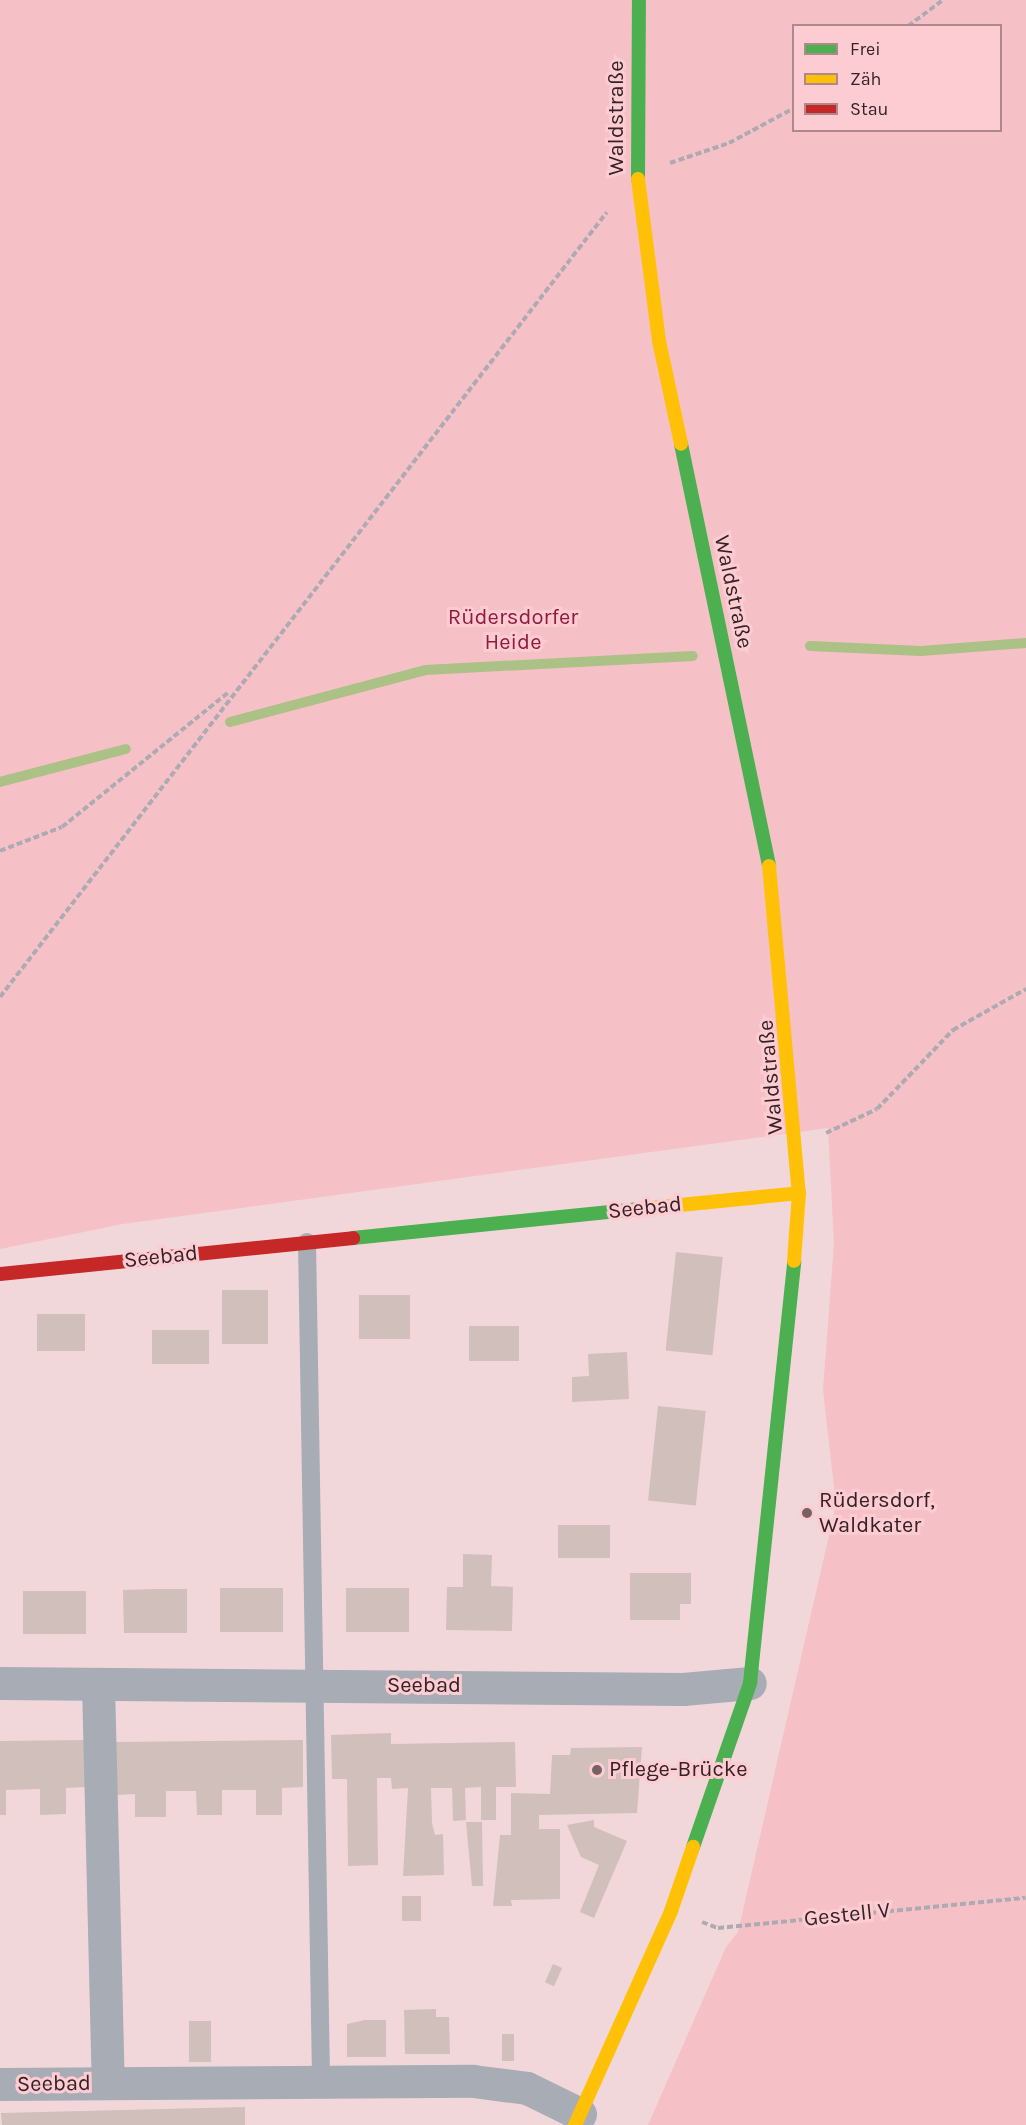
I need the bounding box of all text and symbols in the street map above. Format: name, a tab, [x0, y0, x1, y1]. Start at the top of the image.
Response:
legend	[792, 24, 1002, 132]
text: Frei	[850, 38, 881, 60]
street label: Waldstraße	[604, 61, 630, 175]
text: Zäh	[850, 68, 881, 90]
text: Stau	[850, 98, 888, 120]
street label: Waldstraße	[708, 533, 758, 651]
park label: Rüdersdorfer Heide	[448, 604, 578, 656]
street label: Waldstraße	[753, 1019, 789, 1135]
street label: Seebad	[607, 1191, 683, 1225]
street label: Seebad	[123, 1240, 199, 1274]
place label: Rüdersdorf, Waldkater	[819, 1487, 935, 1538]
marker: Rüdersdorf, Waldkater	[800, 1506, 814, 1520]
street label: Seebad	[387, 1673, 461, 1699]
place label: Pflege-Brücke	[609, 1757, 748, 1783]
marker: Pflege-Brücke	[590, 1763, 604, 1777]
street label: Gestell V	[803, 1897, 891, 1933]
street label: Seebad	[17, 2070, 91, 2098]

